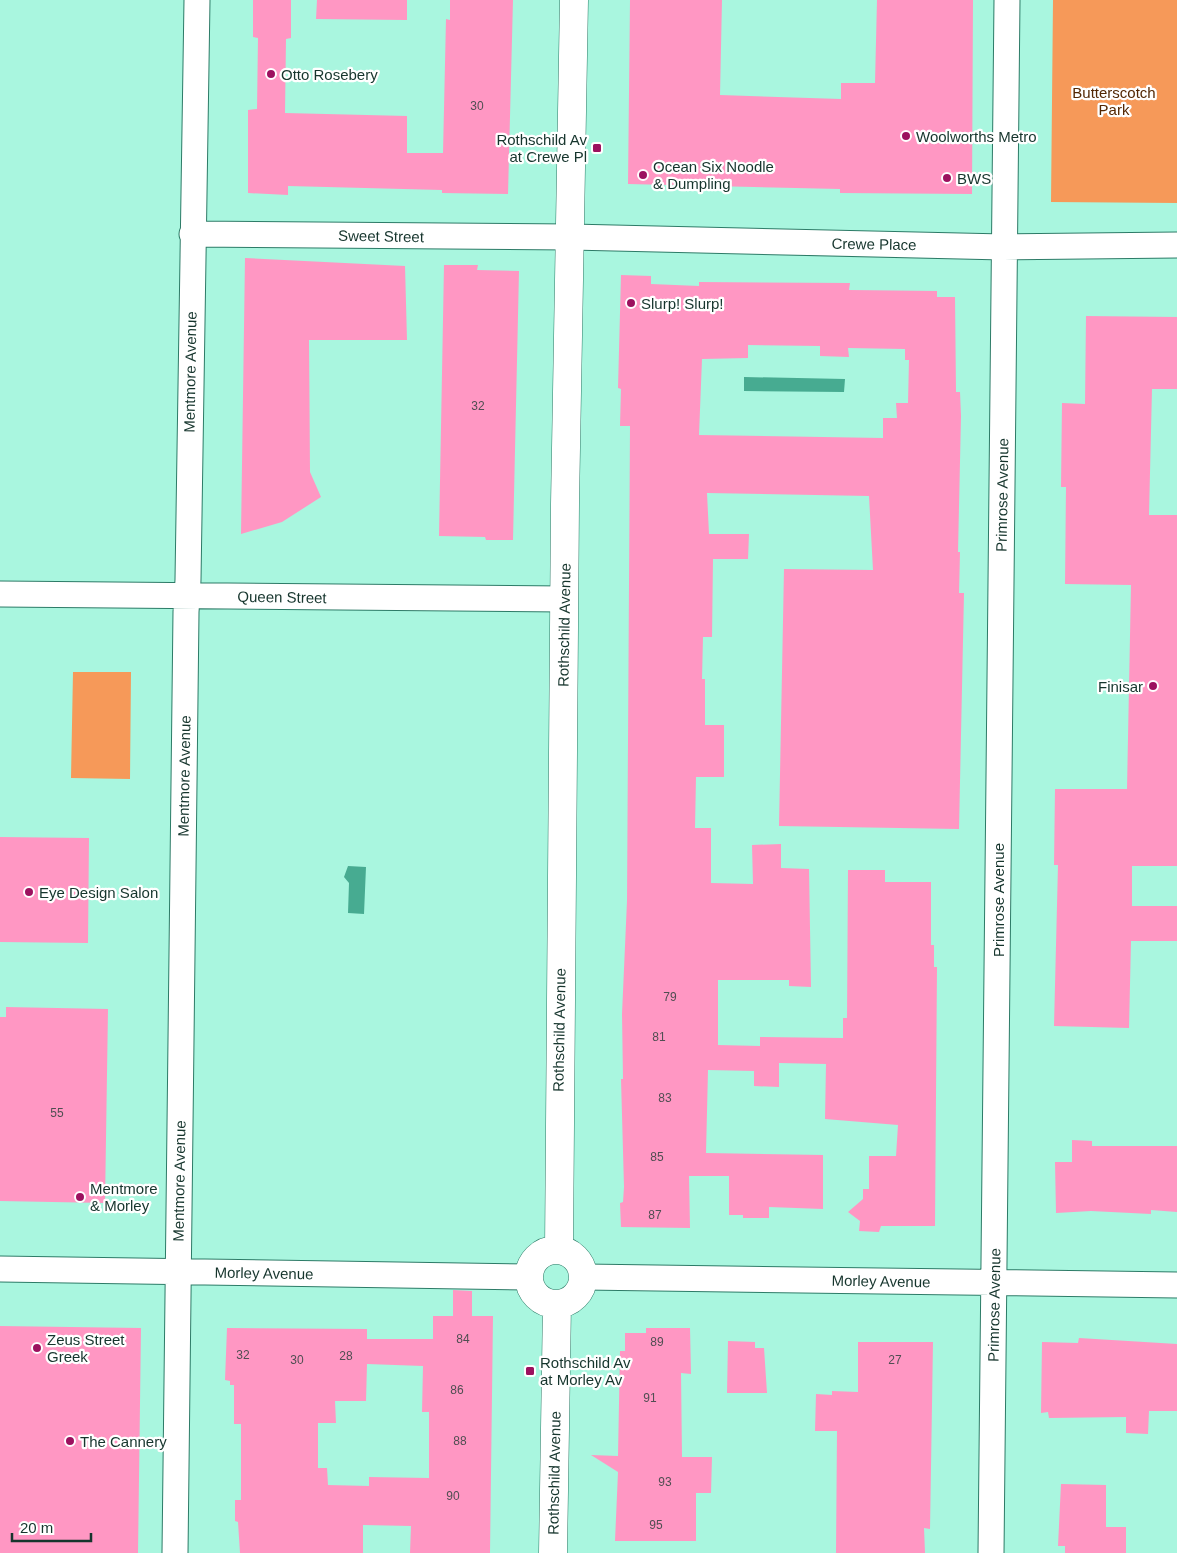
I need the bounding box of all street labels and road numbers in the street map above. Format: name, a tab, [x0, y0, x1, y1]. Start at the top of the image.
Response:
street label: Sweet Street	[338, 227, 425, 245]
street label: Crewe Place	[831, 235, 917, 253]
street label: Mentmore Avenue	[180, 311, 200, 433]
street label: Primrose Avenue	[993, 438, 1011, 552]
street label: Rothschild Avenue	[554, 563, 574, 687]
street label: Queen Street	[237, 588, 328, 606]
street label: Mentmore Avenue	[174, 715, 194, 837]
street label: Primrose Avenue	[990, 843, 1007, 957]
street label: Rothschild Avenue	[549, 968, 569, 1092]
street label: Mentmore Avenue	[169, 1120, 189, 1242]
street label: Primrose Avenue	[985, 1248, 1003, 1362]
street label: Morley Avenue	[214, 1264, 314, 1282]
street label: Morley Avenue	[831, 1272, 931, 1290]
street label: Rothschild Avenue	[544, 1411, 564, 1535]

